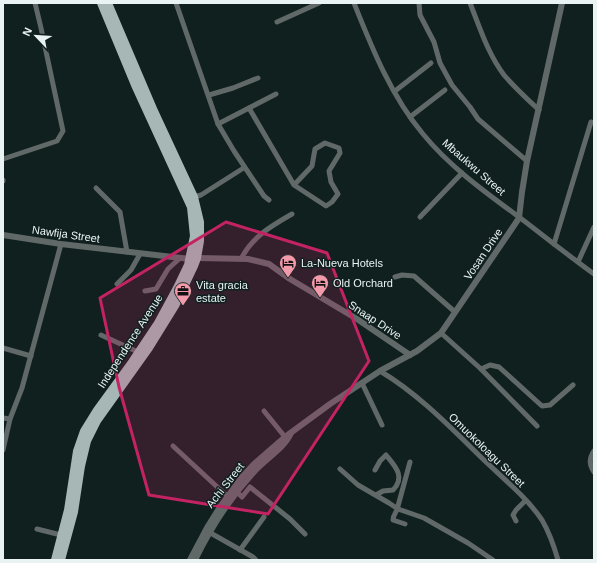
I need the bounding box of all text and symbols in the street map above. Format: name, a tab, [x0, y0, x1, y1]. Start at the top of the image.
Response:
north arrow	[16, 16, 56, 56]
text: N	[20, 26, 34, 38]
street label: Mbaukwu Street	[440, 136, 508, 198]
street label: Nawfija Street	[31, 223, 101, 245]
street label: Vosan Drive	[461, 226, 505, 282]
hotel icon: La-Nueva Hotels	[278, 253, 298, 278]
place label: La-Nueva Hotels	[301, 257, 383, 269]
hotel icon: Old Orchard	[310, 273, 330, 298]
place label: Old Orchard	[333, 277, 393, 289]
place label: Vita gracia estate	[196, 279, 249, 304]
office icon: Vita gracia estate	[173, 281, 193, 306]
street label: Independence Avenue	[95, 292, 165, 390]
street label: Snaap Drive	[346, 298, 404, 342]
street label: Omuokoloagu Street	[447, 411, 527, 489]
street label: Achi Street	[204, 460, 246, 510]

